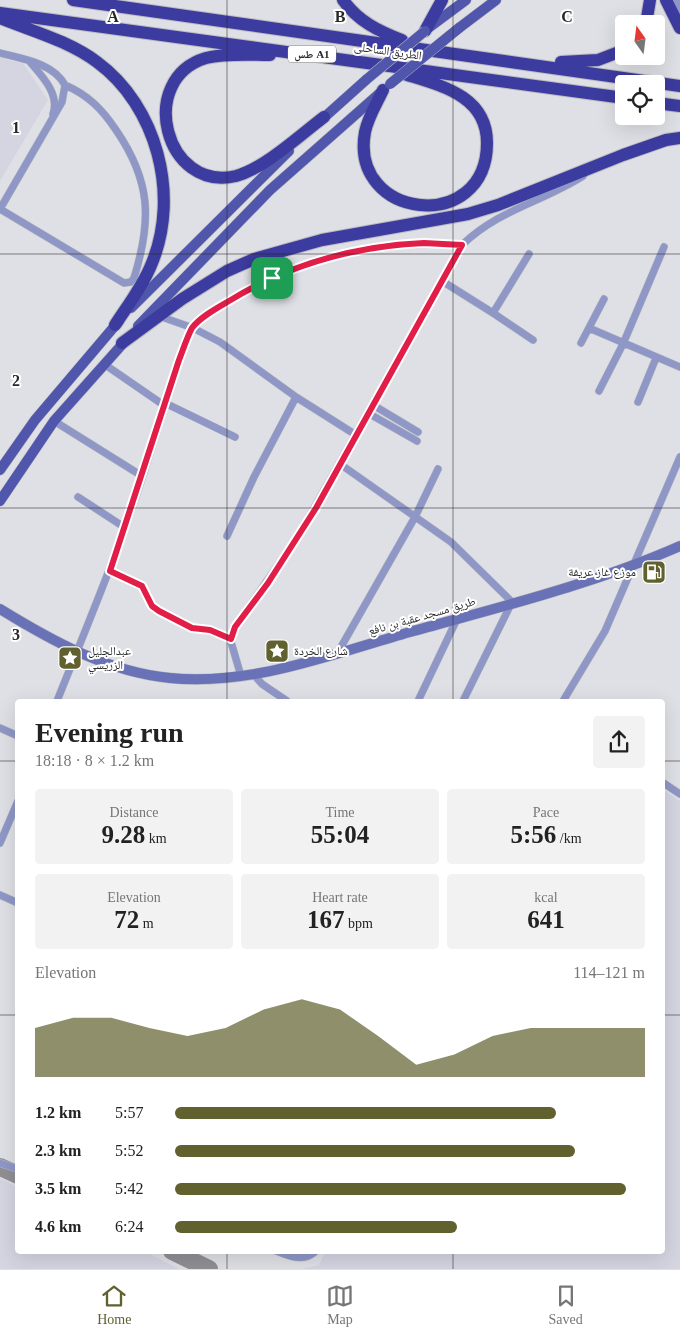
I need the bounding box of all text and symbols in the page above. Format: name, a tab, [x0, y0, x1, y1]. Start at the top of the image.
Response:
text: A	[107, 8, 119, 25]
text: B	[335, 8, 346, 25]
text: C	[561, 8, 573, 25]
north arrow	[615, 15, 665, 65]
map controls	[615, 15, 665, 125]
street label: الطريق الساحلى	[353, 39, 423, 63]
road number: طس A1	[288, 46, 336, 62]
button: locate	[615, 75, 665, 125]
text: 1	[12, 119, 20, 136]
pin	[251, 257, 293, 299]
icon: arrive	[258, 264, 286, 292]
text: 2	[12, 372, 20, 389]
fuel station icon: موزع غاز عريفة	[641, 559, 667, 585]
place label: موزع غاز عريفة	[568, 565, 636, 580]
street label: طريق مسجد عقبة بن نافع	[367, 594, 477, 638]
text: 3	[12, 626, 20, 643]
place icon: شارع الخردة	[264, 638, 290, 664]
place label: عبدالجليل الزريسي	[88, 644, 131, 675]
place label: شارع الخردة	[294, 644, 348, 659]
place icon: عبدالجليل الزريسي	[57, 645, 83, 671]
button: share	[593, 716, 645, 768]
text: Evening run	[35, 717, 184, 748]
text: 18:18 · 8 × 1.2 km	[35, 752, 154, 769]
text: Distance	[110, 805, 158, 820]
text: Time	[325, 805, 355, 820]
text: Pace	[533, 805, 559, 820]
text: 9.28	[101, 821, 145, 848]
text: 55:04	[311, 821, 369, 848]
text: 5:56	[510, 821, 556, 848]
text: km	[145, 831, 167, 846]
text: /km	[556, 831, 582, 846]
text: Elevation	[107, 890, 161, 905]
text: Heart rate	[312, 890, 368, 905]
text: kcal	[534, 890, 558, 905]
text: 72	[114, 906, 139, 933]
text: 167	[307, 906, 345, 933]
text: 641	[527, 906, 565, 933]
text: m	[139, 916, 154, 931]
text: bpm	[345, 916, 373, 931]
text: Elevation	[35, 964, 96, 981]
text: 114–121 m	[573, 964, 645, 981]
text: 1.2 km	[35, 1104, 81, 1121]
text: 5:57	[115, 1104, 143, 1121]
text: 2.3 km	[35, 1142, 81, 1159]
text: 5:52	[115, 1142, 143, 1159]
text: 3.5 km	[35, 1180, 81, 1197]
text: 5:42	[115, 1180, 143, 1197]
text: 4.6 km	[35, 1218, 81, 1235]
text: 6:24	[115, 1218, 143, 1235]
tab: Home	[97, 1282, 131, 1328]
tab: Map	[326, 1282, 354, 1328]
tab: Saved	[549, 1282, 583, 1328]

